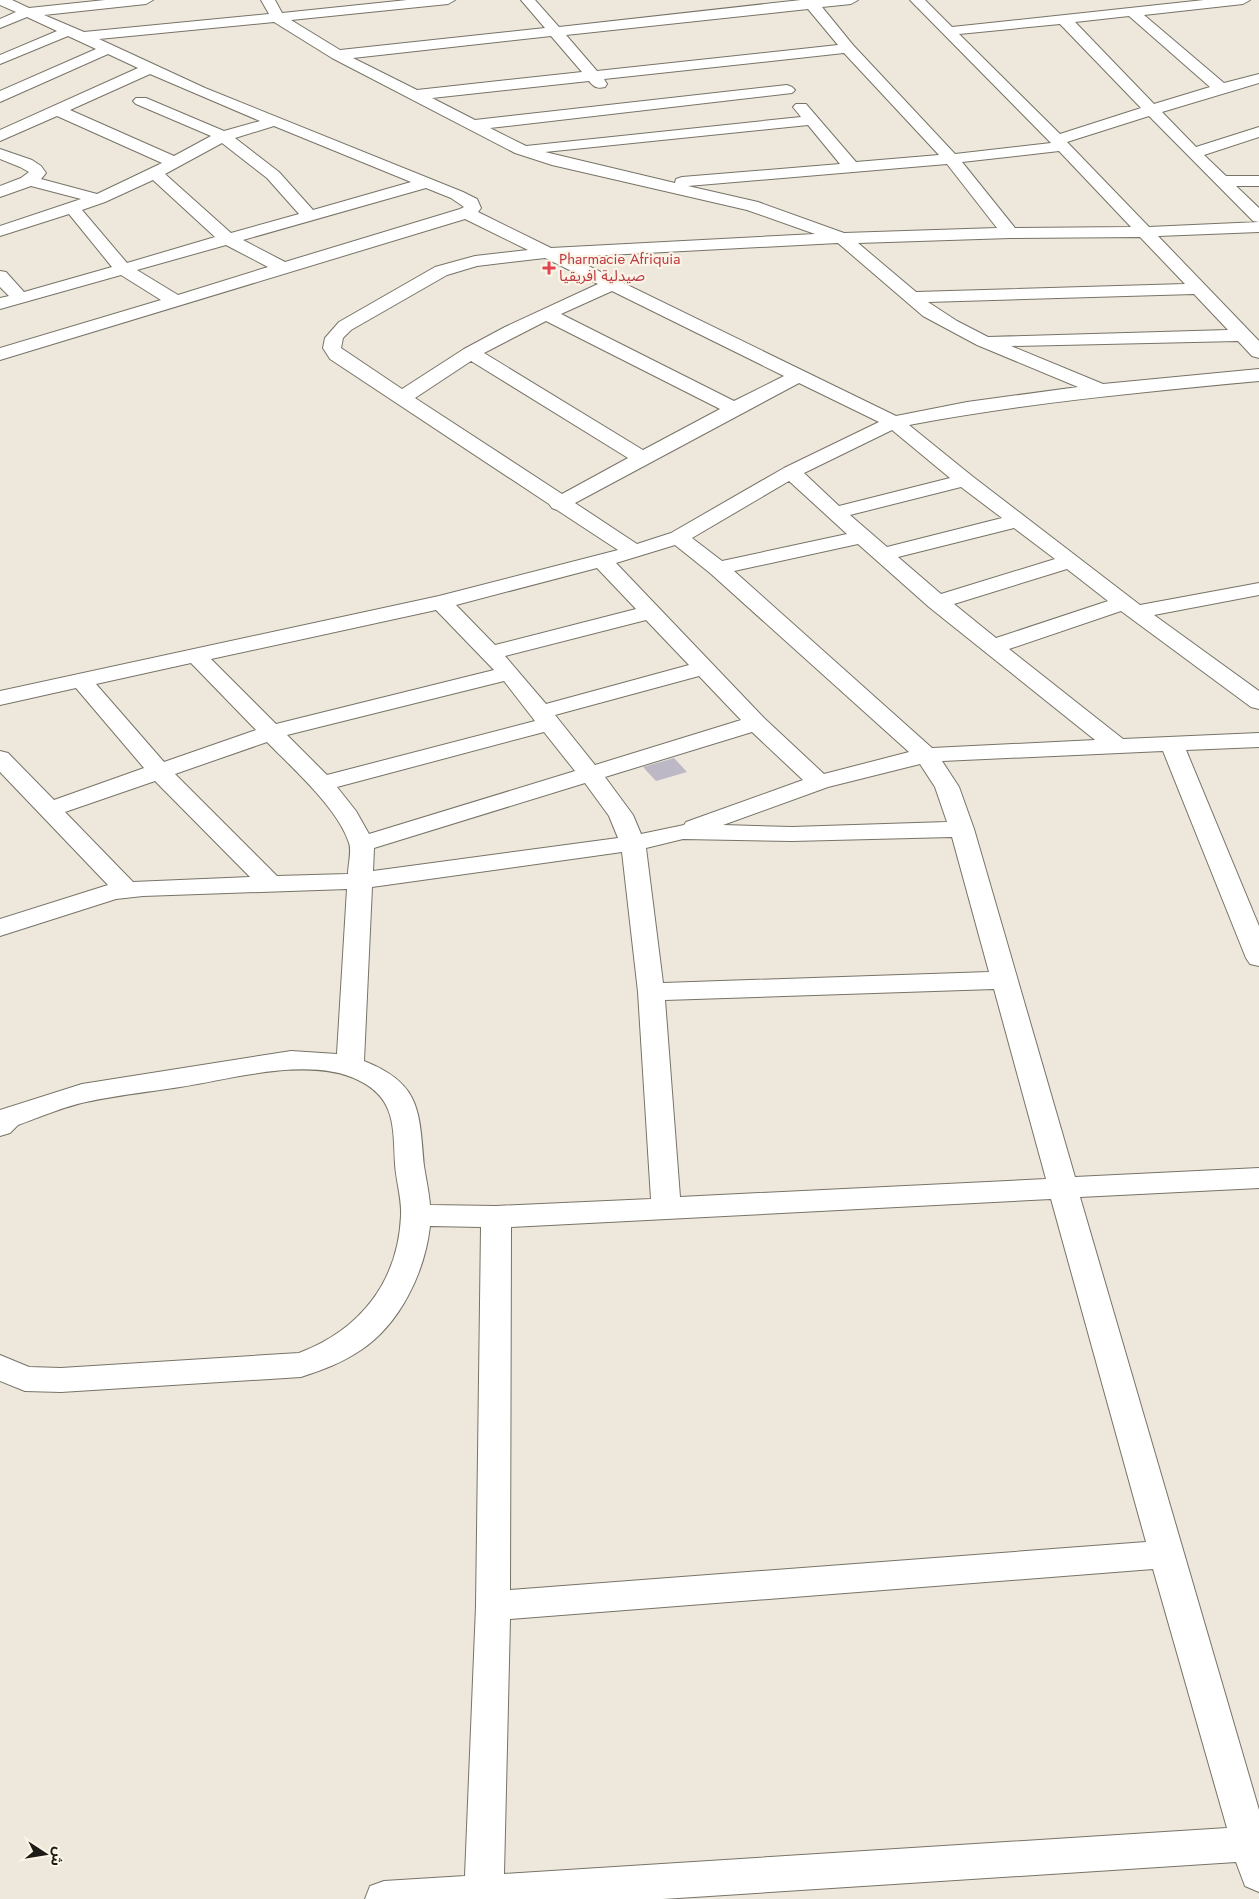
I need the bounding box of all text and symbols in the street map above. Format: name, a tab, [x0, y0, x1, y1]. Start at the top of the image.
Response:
place label: Pharmacie Afriquia صيدلية افريقيا	[559, 248, 680, 287]
marker: Pharmacie Afriquia صيدلية افريقيا	[543, 262, 555, 274]
north arrow	[20, 1829, 70, 1879]
text: ش	[46, 1845, 69, 1868]

